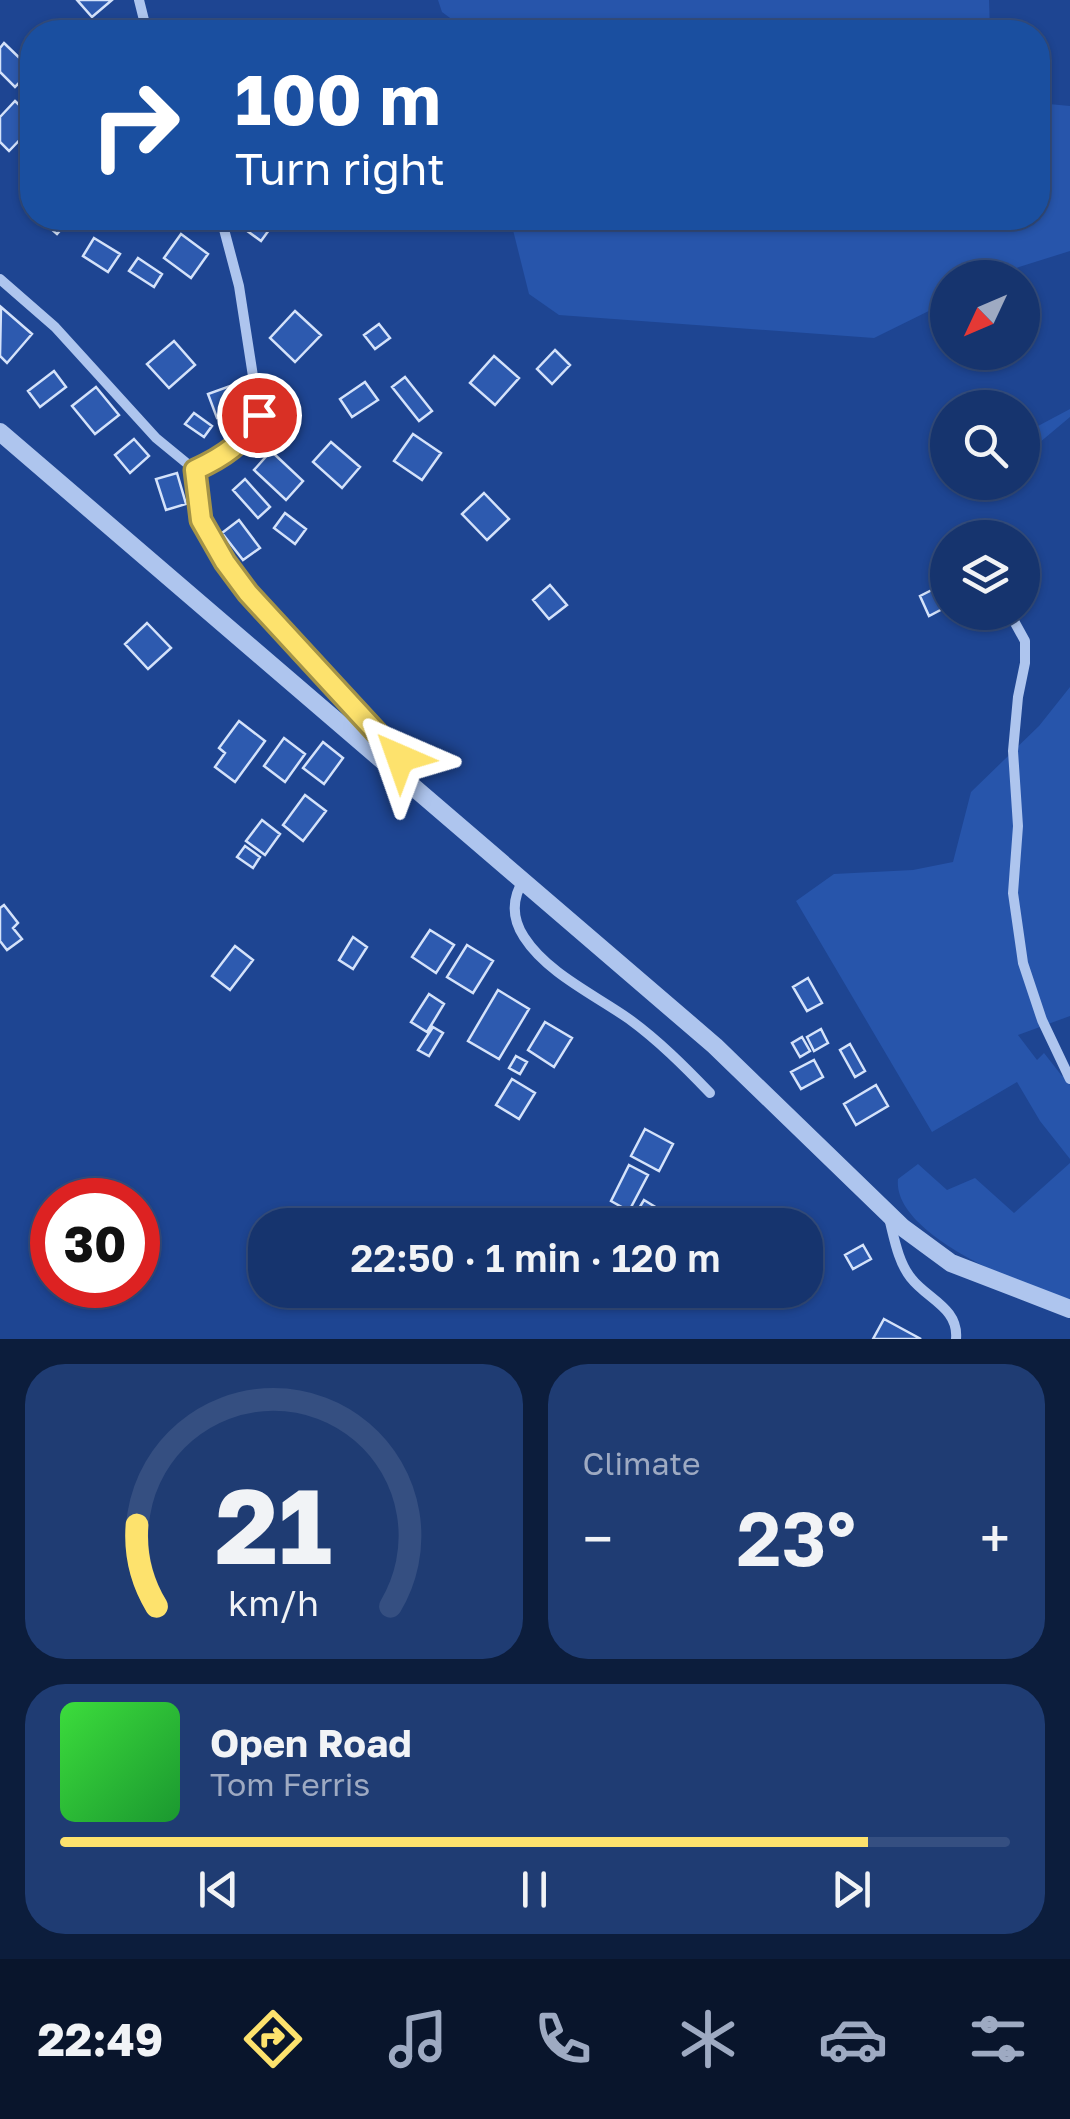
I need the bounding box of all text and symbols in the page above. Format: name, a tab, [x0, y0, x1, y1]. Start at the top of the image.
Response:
text: 100 m	[235, 56, 441, 140]
icon: right	[70, 60, 200, 190]
text: Turn right	[235, 141, 445, 195]
north arrow	[930, 260, 1040, 370]
map controls	[930, 260, 1040, 630]
pin	[217, 373, 302, 458]
icon: arrive	[232, 388, 287, 443]
button: search	[930, 390, 1040, 500]
button: layers	[930, 520, 1040, 630]
position arrow	[348, 706, 452, 810]
speed limit sign: 30	[30, 1178, 160, 1308]
text: 22:50 · 1 min · 120 m	[350, 1235, 721, 1280]
text: Climate	[583, 1444, 701, 1482]
text: 21	[215, 1462, 332, 1587]
text: 23°	[737, 1492, 856, 1583]
text: −	[583, 1505, 613, 1571]
text: +	[980, 1505, 1010, 1571]
text: km/h	[228, 1581, 319, 1624]
text: Open Road	[210, 1720, 412, 1765]
text: Tom Ferris	[210, 1765, 370, 1803]
icon: previous	[191, 1862, 246, 1917]
icon: pause	[507, 1862, 562, 1917]
icon: next	[824, 1862, 879, 1917]
icon: directions	[238, 2004, 308, 2074]
icon: music	[383, 2004, 453, 2074]
icon: phone	[528, 2004, 598, 2074]
icon: climate	[673, 2004, 743, 2074]
icon: car	[818, 2004, 888, 2074]
icon: filters	[963, 2004, 1033, 2074]
text: 22:49	[37, 2012, 163, 2066]

